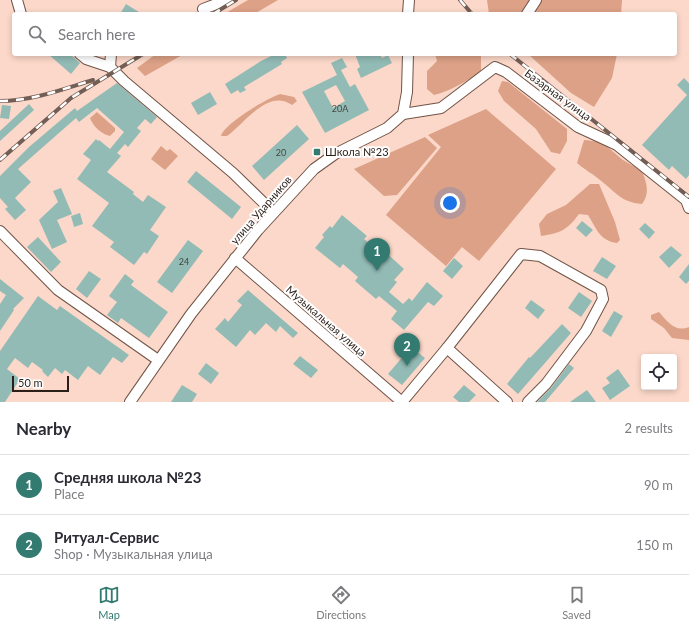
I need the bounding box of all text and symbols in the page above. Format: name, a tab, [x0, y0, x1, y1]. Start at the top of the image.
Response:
search box	[12, 12, 677, 56]
icon: search	[26, 23, 48, 45]
text: Search here	[58, 25, 135, 43]
street label: Базарная улица	[523, 66, 594, 123]
house number: 20А	[332, 103, 349, 114]
place label: Школа №23	[325, 145, 389, 158]
house number: 20	[276, 147, 286, 158]
marker: Школа №23	[312, 147, 322, 157]
street label: улица Ударников	[227, 173, 294, 247]
your location	[440, 193, 460, 213]
pin: 1	[364, 238, 390, 271]
house number: 24	[179, 256, 189, 267]
street label: Музыкальная улица	[284, 282, 369, 359]
pin: 2	[394, 333, 420, 366]
map controls	[641, 354, 677, 390]
button: locate	[641, 354, 677, 390]
scale bar	[12, 374, 69, 393]
text: 50 m	[18, 376, 43, 389]
text: Nearby	[16, 418, 71, 439]
text: 2 results	[625, 420, 673, 436]
text: Средняя школа №23	[54, 468, 201, 486]
text: 1	[25, 477, 33, 493]
text: 90 m	[644, 477, 673, 493]
text: Place	[54, 486, 84, 502]
text: Ритуал-Сервис	[54, 528, 159, 546]
text: 2	[25, 537, 33, 553]
text: 150 m	[636, 537, 673, 553]
text: Shop · Музыкальная улица	[54, 546, 213, 562]
tab: Map	[98, 584, 120, 621]
tab: Directions	[316, 584, 366, 621]
tab: Saved	[562, 584, 591, 621]

